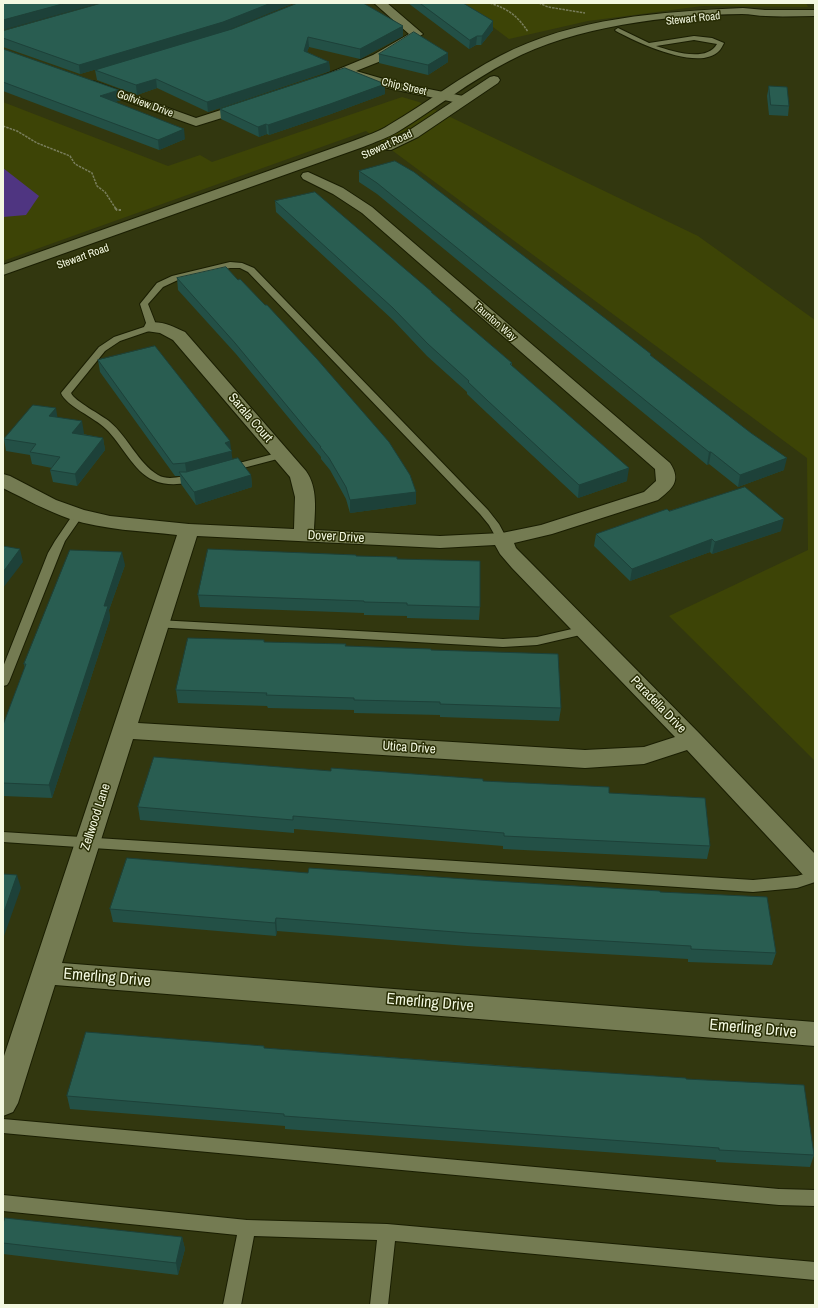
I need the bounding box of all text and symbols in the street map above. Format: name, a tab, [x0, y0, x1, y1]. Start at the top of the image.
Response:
street label: Stewart Road	[665, 10, 721, 28]
street label: Chip Street	[380, 75, 428, 99]
street label: Golfview Drive	[115, 88, 175, 120]
street label: Stewart Road	[359, 127, 415, 163]
street label: Stewart Road	[55, 241, 111, 273]
street label: Taunton Way	[471, 300, 519, 344]
street label: Sarala Court	[224, 390, 276, 446]
street label: Dover Drive	[307, 528, 365, 546]
street label: Paradella Drive	[627, 673, 689, 737]
street label: Utica Drive	[382, 738, 436, 758]
street label: Zellwood Lane	[78, 782, 114, 852]
street label: Emerling Drive	[63, 965, 151, 991]
street label: Emerling Drive	[386, 990, 474, 1016]
street label: Emerling Drive	[709, 1016, 797, 1042]

